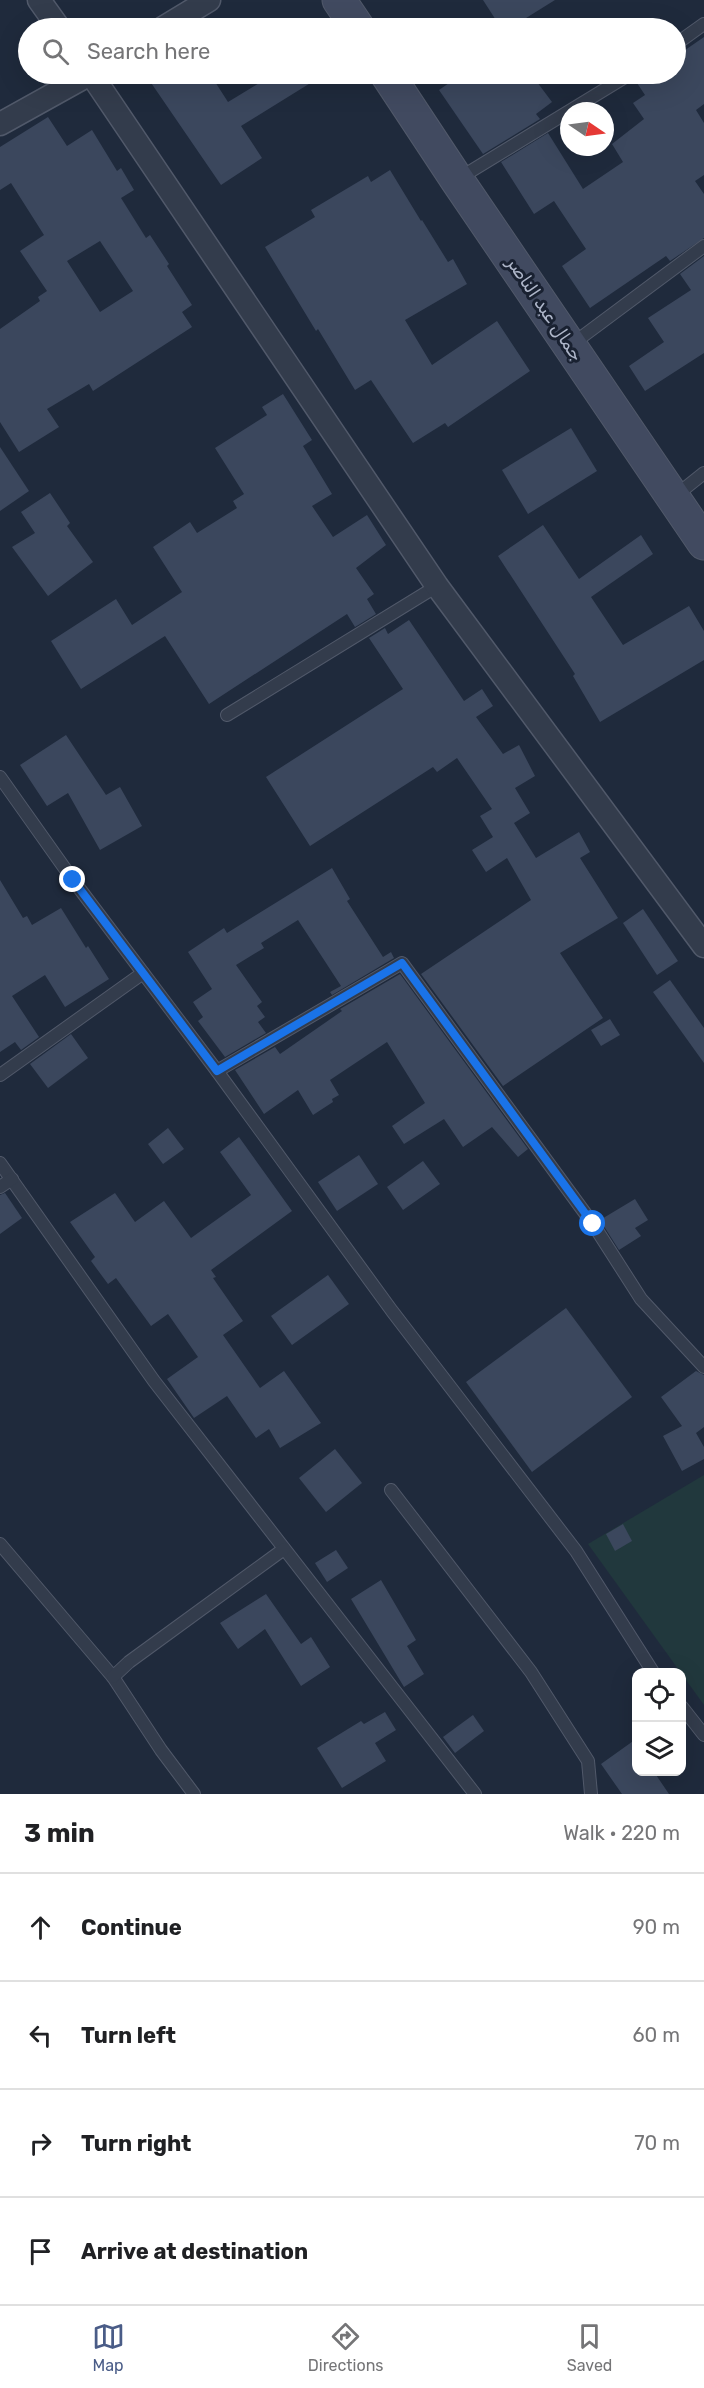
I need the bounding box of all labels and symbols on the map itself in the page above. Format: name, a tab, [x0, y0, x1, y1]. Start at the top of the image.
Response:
north arrow	[560, 102, 614, 156]
street label: جمال عبد الناصر	[502, 252, 588, 365]
route end	[59, 866, 85, 892]
route start	[579, 1210, 605, 1236]

